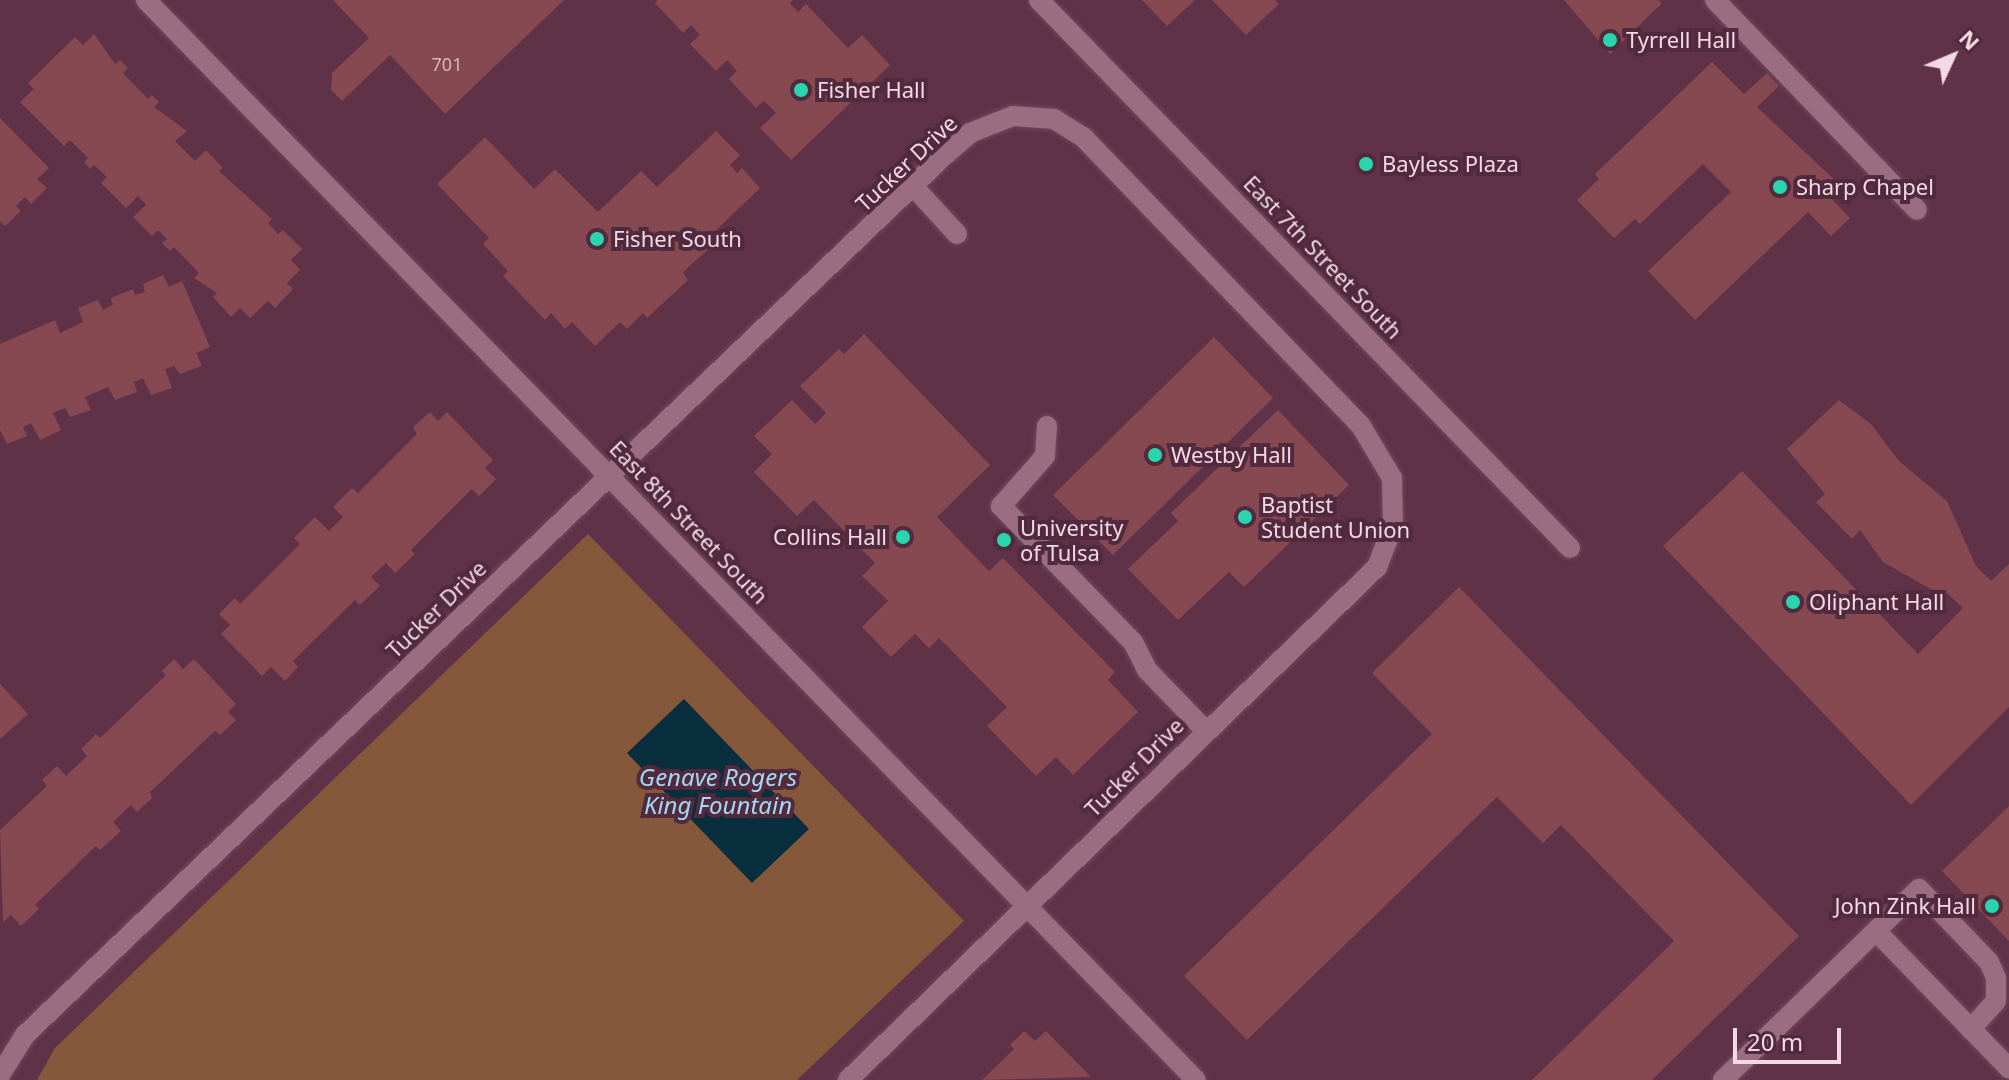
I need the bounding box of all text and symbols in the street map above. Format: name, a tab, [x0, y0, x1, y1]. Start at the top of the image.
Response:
north arrow	[1913, 16, 1993, 96]
text: N	[1953, 22, 1987, 56]
place label: Tyrrell Hall	[1626, 27, 1736, 53]
marker: Tyrrell Hall	[1601, 31, 1619, 49]
house number: 701	[432, 53, 462, 75]
place label: Fisher Hall	[817, 77, 925, 103]
marker: Fisher Hall	[792, 81, 810, 99]
street label: Tucker Drive	[850, 109, 962, 217]
place label: Bayless Plaza	[1382, 151, 1519, 177]
marker: Bayless Plaza	[1357, 155, 1375, 173]
street label: East 7th Street South	[1238, 170, 1408, 344]
place label: Sharp Chapel	[1796, 174, 1934, 200]
marker: Sharp Chapel	[1771, 178, 1789, 196]
place label: Fisher South	[613, 226, 742, 252]
marker: Fisher South	[588, 230, 606, 248]
street label: East 8th Street South	[604, 435, 774, 609]
place label: Westby Hall	[1171, 442, 1292, 468]
marker: Westby Hall	[1146, 446, 1164, 464]
place label: Baptist Student Union	[1261, 491, 1410, 542]
marker: Baptist Student Union	[1236, 508, 1254, 526]
place label: University of Tulsa	[1020, 514, 1123, 566]
place label: Collins Hall	[773, 524, 887, 550]
marker: Collins Hall	[894, 528, 912, 546]
marker: University of Tulsa	[995, 531, 1013, 549]
street label: Tucker Drive	[381, 555, 491, 663]
place label: Oliphant Hall	[1809, 589, 1944, 615]
marker: Oliphant Hall	[1784, 593, 1802, 611]
street label: Tucker Drive	[1079, 712, 1189, 822]
water label: Genave Rogers King Fountain	[639, 763, 797, 819]
place label: John Zink Hall	[1834, 893, 1976, 919]
marker: John Zink Hall	[1983, 897, 2001, 915]
scale bar	[1737, 1012, 1845, 1062]
text: 20 m	[1747, 1025, 1803, 1058]

